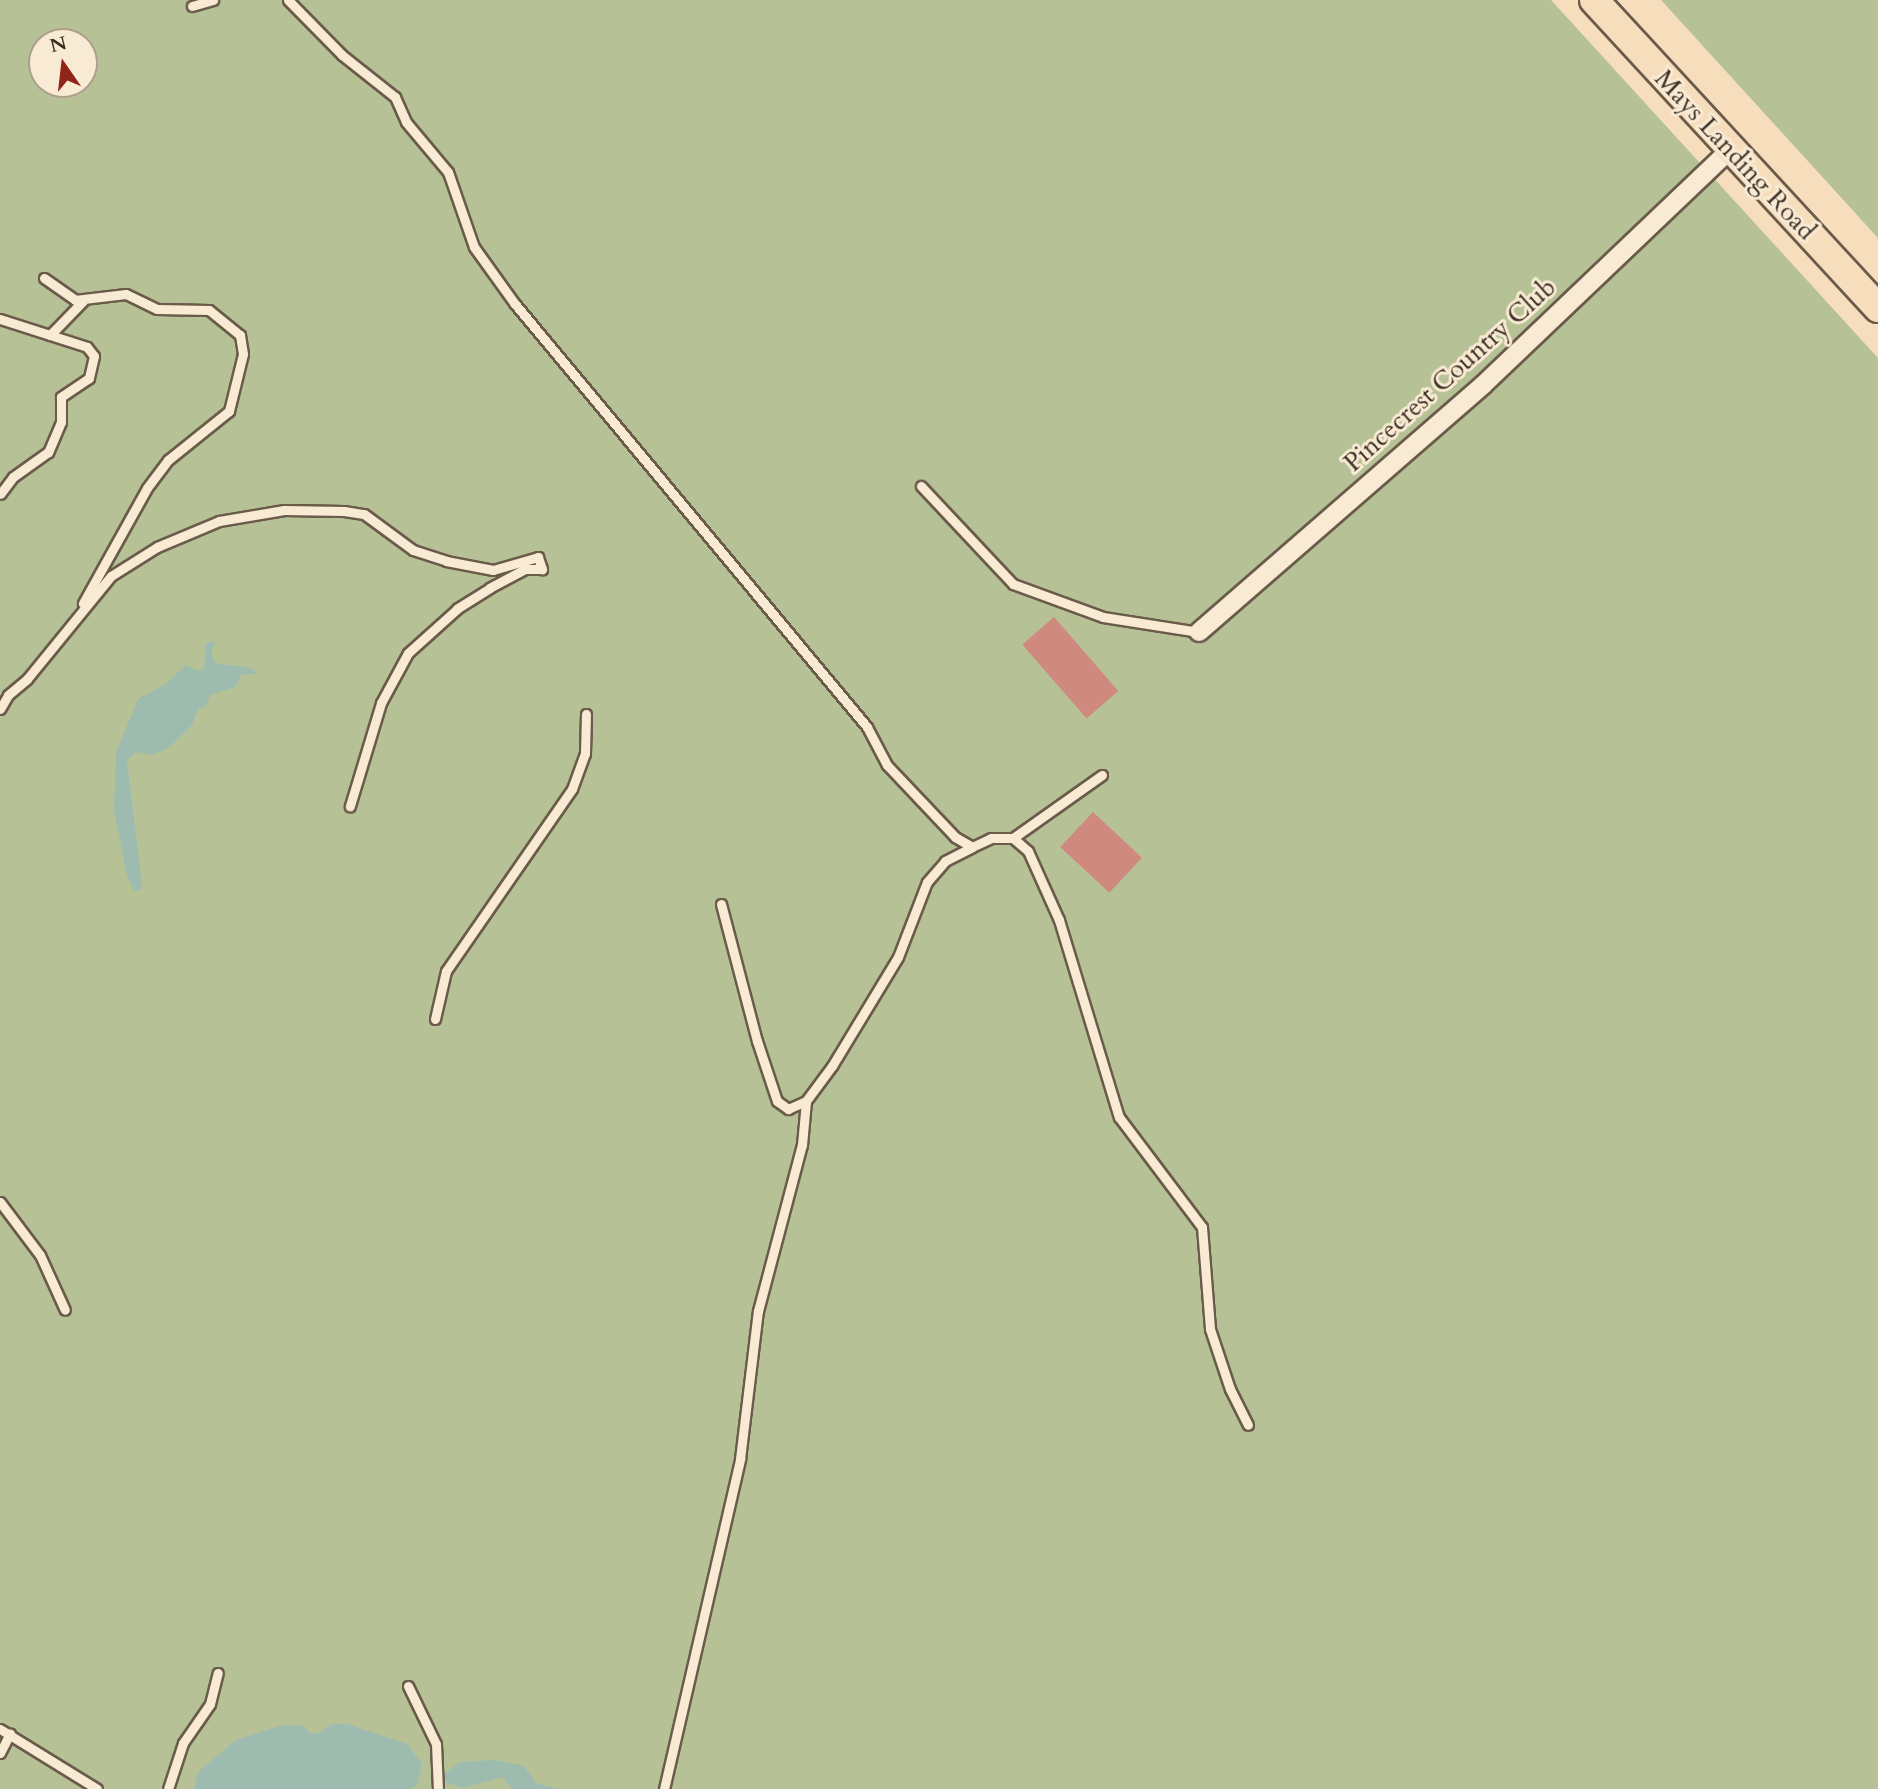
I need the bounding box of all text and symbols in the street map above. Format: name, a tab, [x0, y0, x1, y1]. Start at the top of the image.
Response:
north arrow	[28, 28, 98, 98]
text: N	[47, 30, 70, 59]
street label: Mays Landing Road	[1648, 63, 1822, 247]
street label: Pincecrest Country Club	[1338, 272, 1562, 478]

